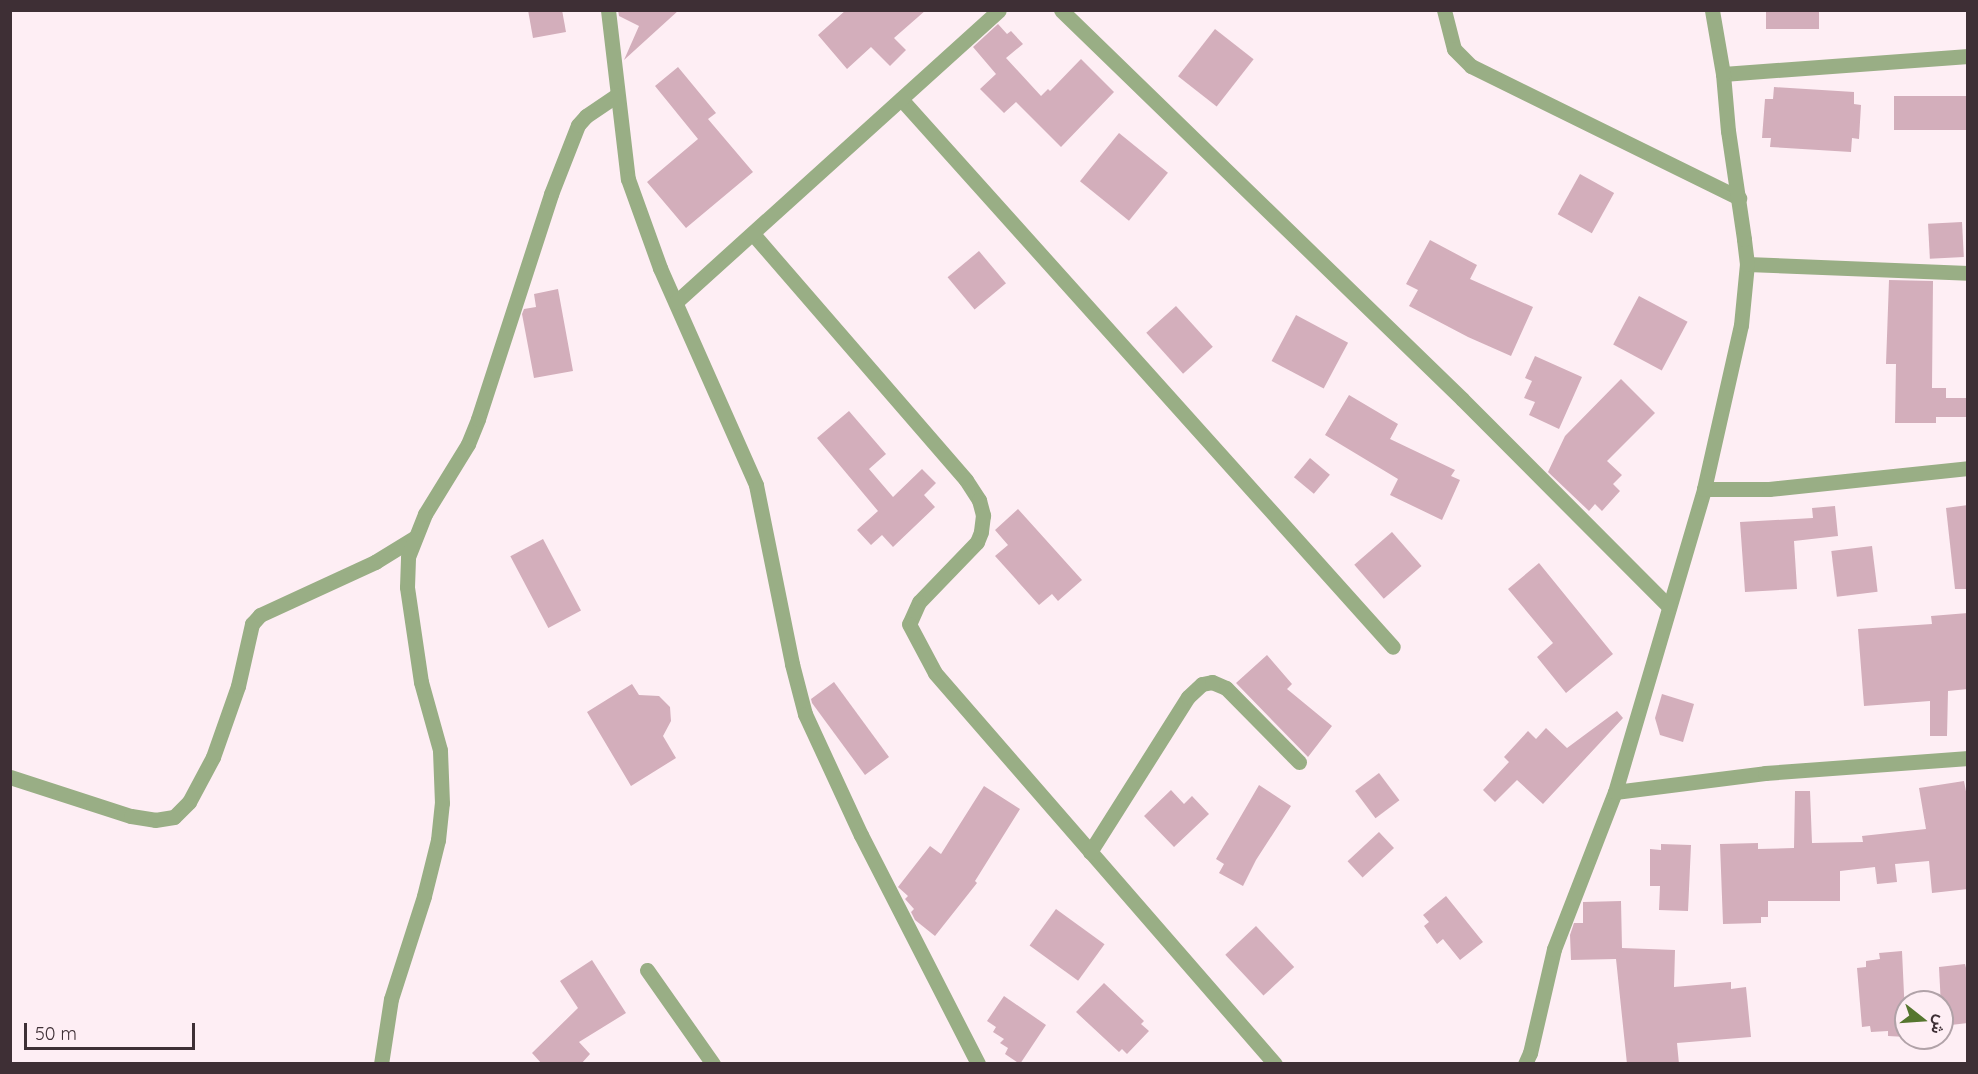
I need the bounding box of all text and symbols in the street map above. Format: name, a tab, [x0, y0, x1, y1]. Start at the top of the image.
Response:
north arrow	[1894, 990, 1954, 1050]
scale bar	[27, 1011, 198, 1049]
text: ش	[1927, 1013, 1952, 1037]
text: 50 m	[35, 1022, 77, 1045]

